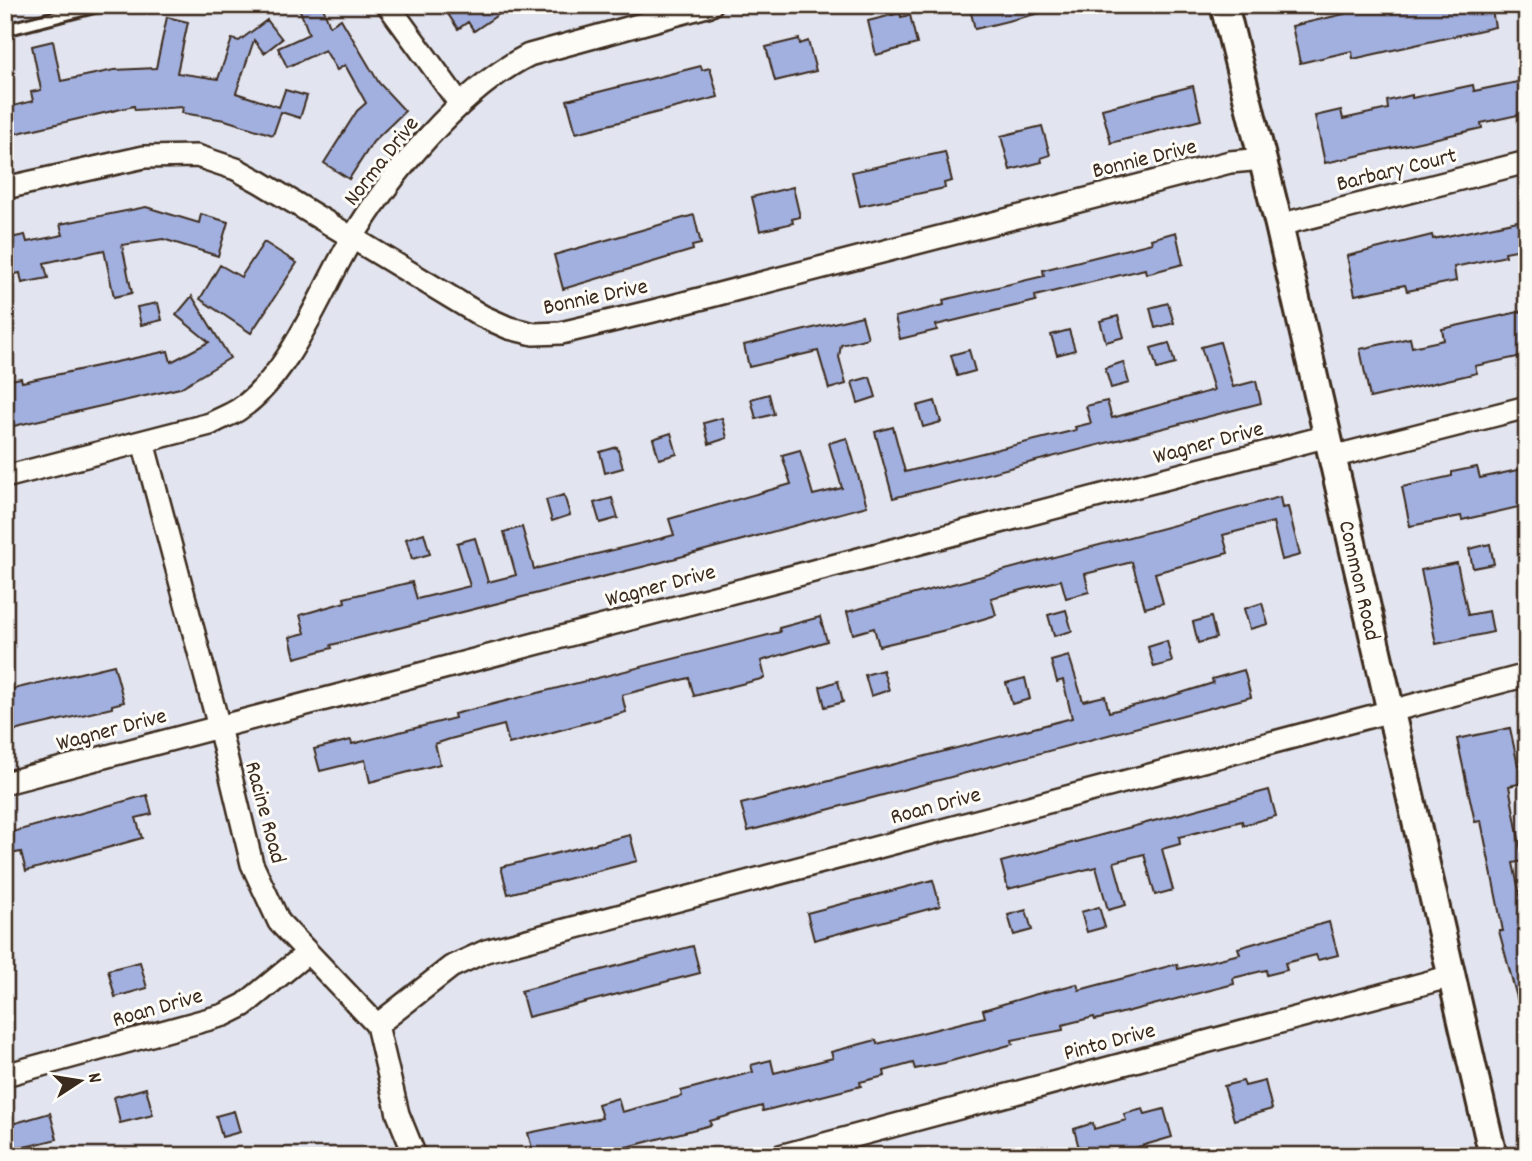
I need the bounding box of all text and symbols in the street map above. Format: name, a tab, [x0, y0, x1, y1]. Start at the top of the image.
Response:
street label: Norma Drive	[337, 110, 428, 214]
street label: Bonnie Drive	[1089, 132, 1200, 189]
street label: Barbary Court	[1333, 141, 1460, 202]
street label: Bonnie Drive	[540, 271, 651, 326]
street label: Wagner Drive	[1150, 414, 1268, 475]
street label: Common Road	[1328, 517, 1387, 644]
street label: Wagner Drive	[602, 557, 720, 618]
street label: Wagner Drive	[53, 701, 171, 762]
street label: Racine Road	[234, 758, 293, 868]
street label: Roan Drive	[887, 779, 985, 835]
street label: Roan Drive	[109, 981, 207, 1038]
street label: Pinto Drive	[1060, 1015, 1159, 1071]
north arrow	[46, 1046, 116, 1116]
text: N	[79, 1071, 107, 1086]

